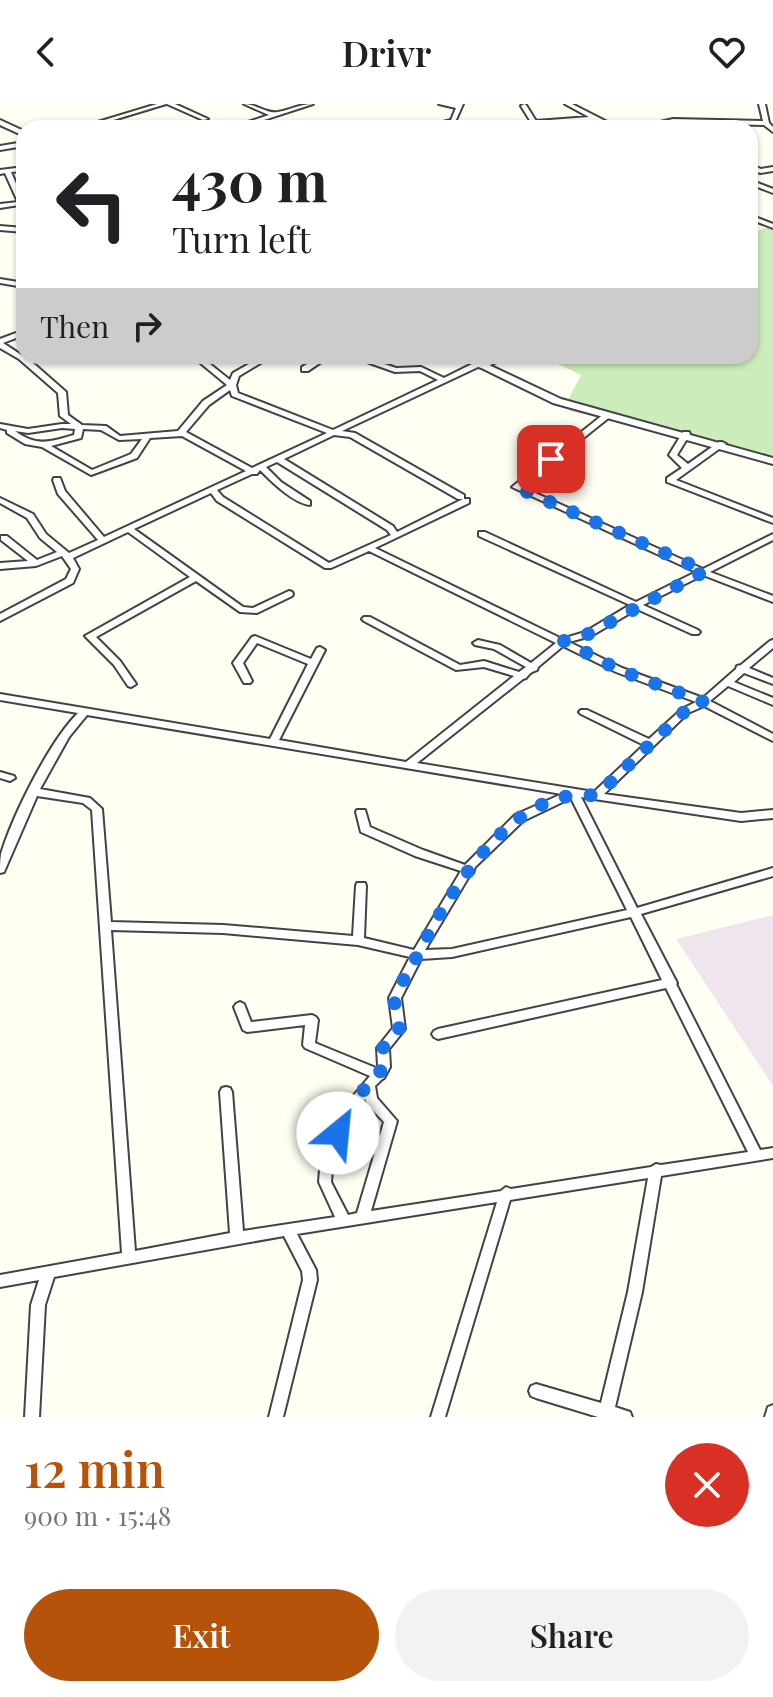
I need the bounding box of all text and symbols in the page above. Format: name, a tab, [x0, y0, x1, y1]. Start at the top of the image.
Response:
text: Drivr	[342, 28, 431, 76]
icon: back	[24, 30, 68, 74]
icon: heart	[705, 30, 749, 74]
text: 430 m	[172, 142, 328, 217]
icon: left	[40, 152, 144, 256]
text: Turn left	[172, 214, 311, 262]
icon: right	[125, 304, 169, 348]
text: Then	[40, 306, 109, 346]
pin	[517, 425, 585, 493]
icon: arrive	[529, 437, 573, 481]
position arrow	[296, 1091, 380, 1175]
text: 12 min	[24, 1436, 165, 1500]
button: close	[665, 1443, 749, 1527]
text: 900 m · 15:48	[24, 1498, 171, 1533]
button: Exit	[24, 1589, 379, 1681]
button: Share	[395, 1589, 749, 1681]

